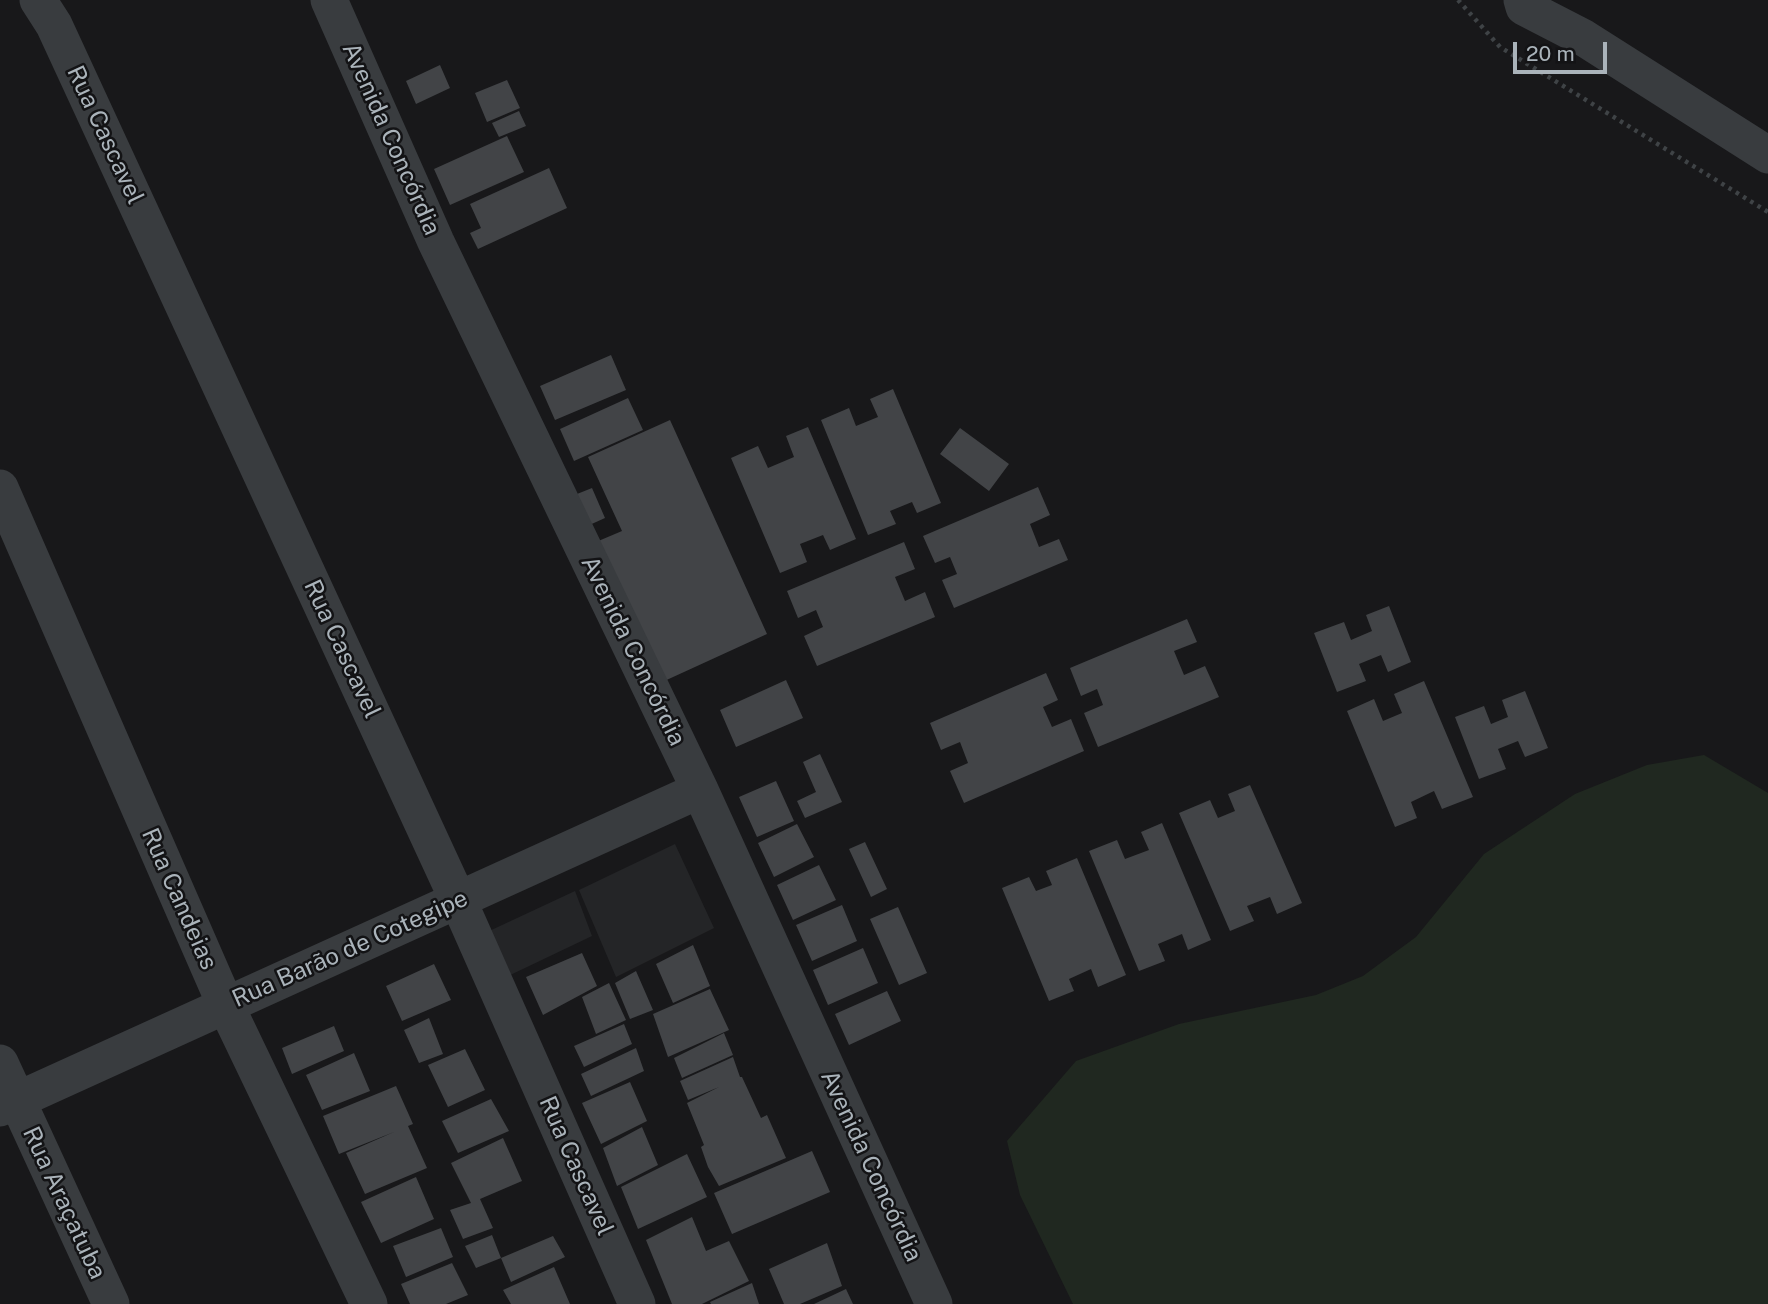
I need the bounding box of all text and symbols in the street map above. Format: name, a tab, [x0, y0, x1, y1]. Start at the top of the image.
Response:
scale bar	[1516, 28, 1610, 72]
street label: Avenida Concórdia	[336, 38, 446, 240]
text: 20 m	[1526, 41, 1575, 66]
street label: Rua Cascavel	[60, 61, 150, 209]
street label: Avenida Concórdia	[575, 551, 691, 751]
street label: Rua Cascavel	[297, 575, 387, 723]
street label: Rua Candeias	[135, 824, 223, 974]
street label: Rua Barão de Cotegipe	[228, 884, 472, 1014]
street label: Avenida Concórdia	[814, 1066, 928, 1266]
street label: Rua Cascavel	[532, 1092, 620, 1240]
street label: Rua Araçatuba	[16, 1122, 112, 1284]

